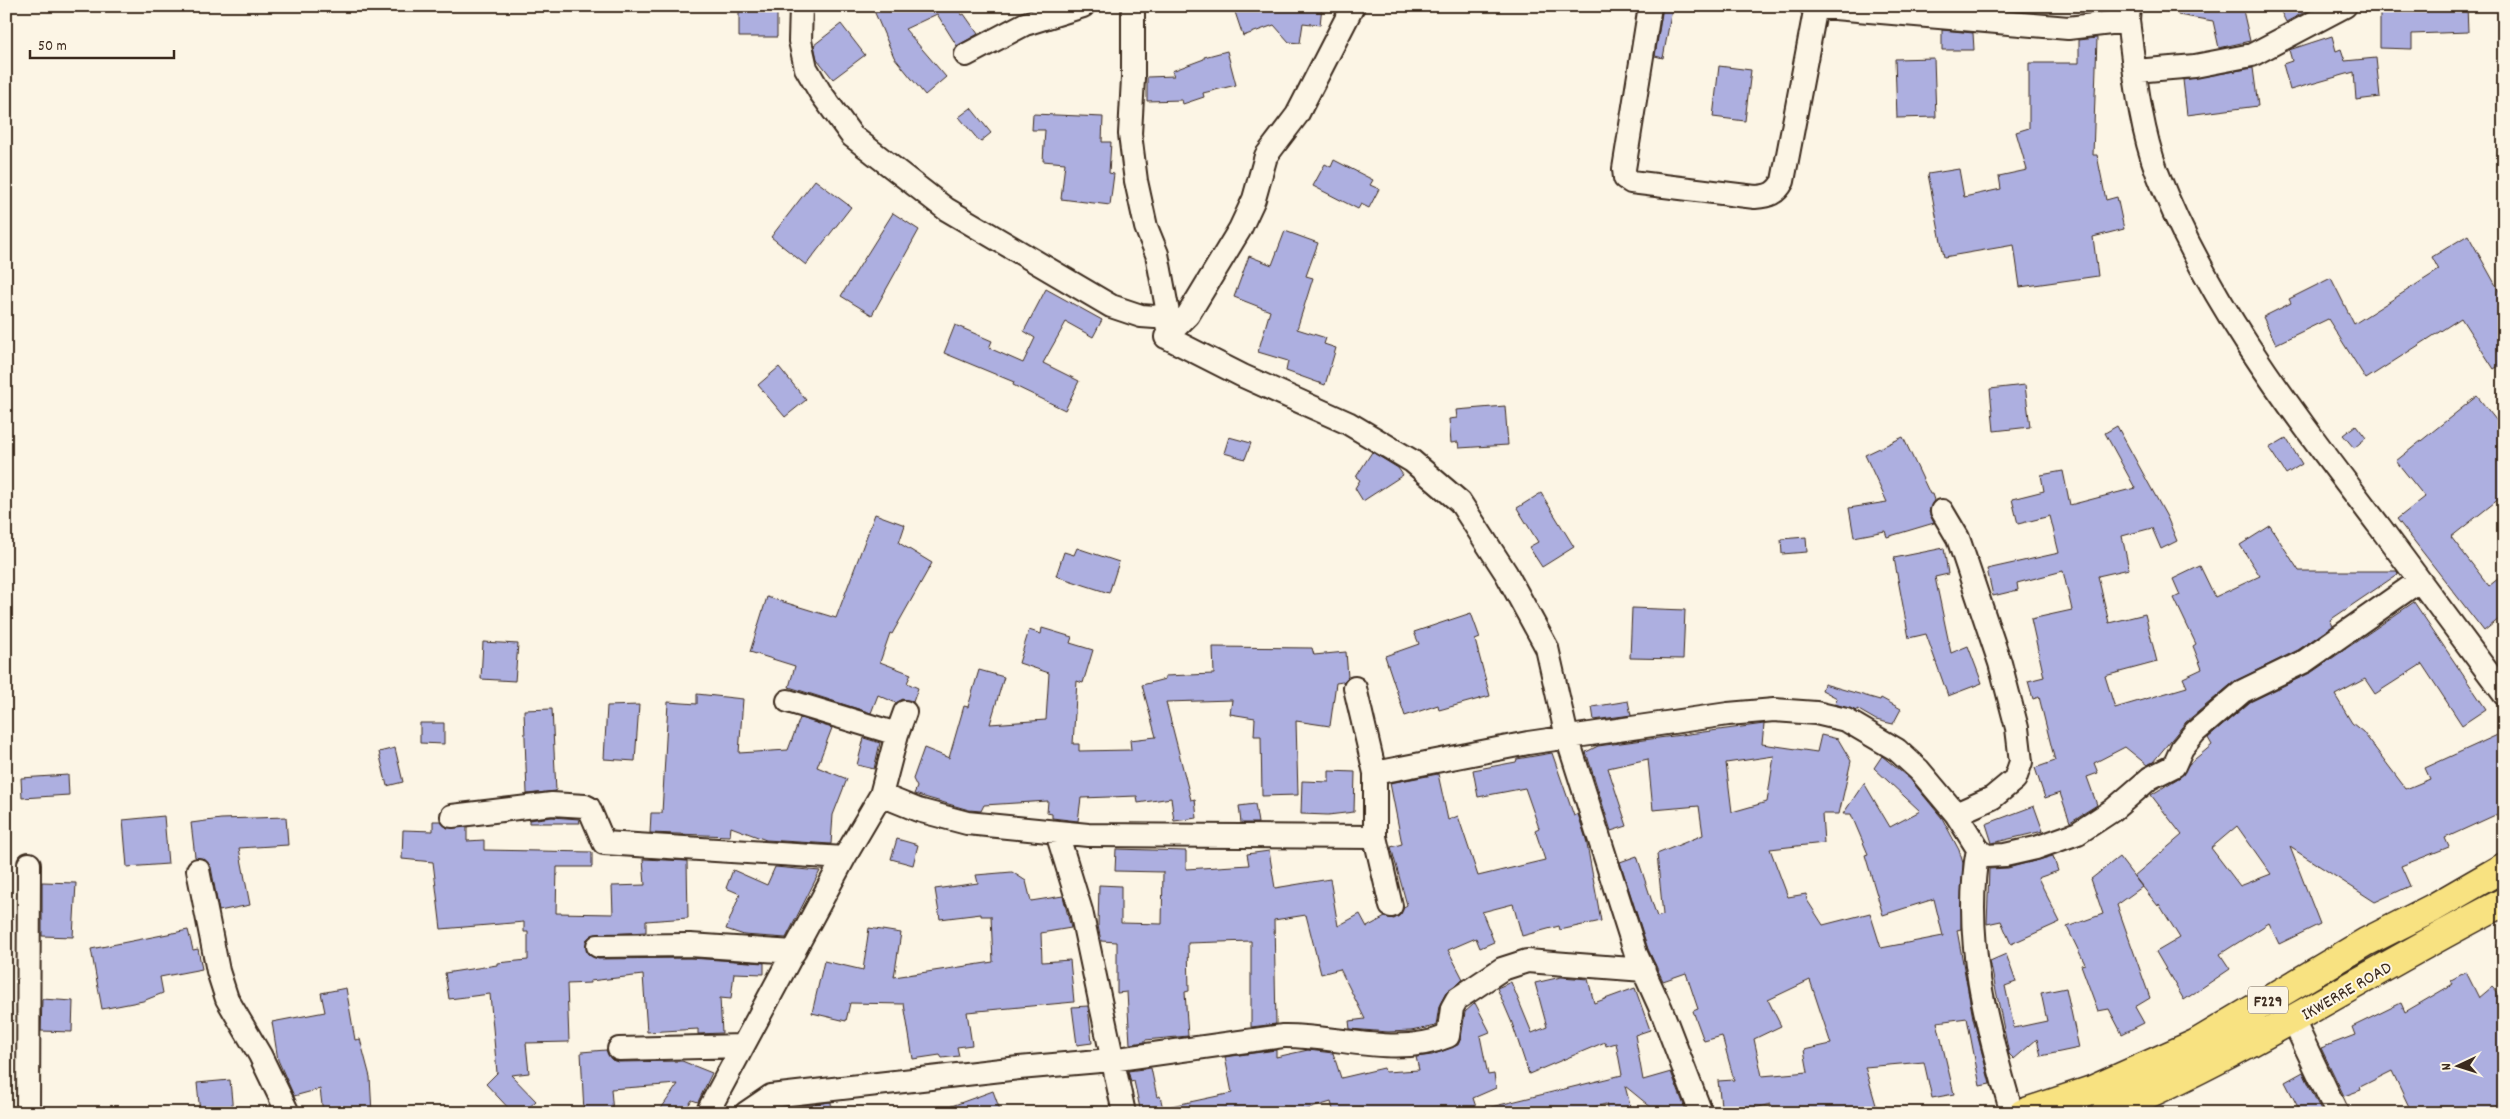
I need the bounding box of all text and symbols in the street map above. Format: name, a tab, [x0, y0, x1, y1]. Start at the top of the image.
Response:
scale bar	[30, 28, 174, 60]
text: 50 m	[38, 36, 67, 58]
street label: IKWERRE ROAD	[2298, 956, 2397, 1028]
road number: F229	[2248, 986, 2288, 1014]
north arrow	[2432, 1042, 2482, 1092]
text: N	[2437, 1063, 2457, 1071]

